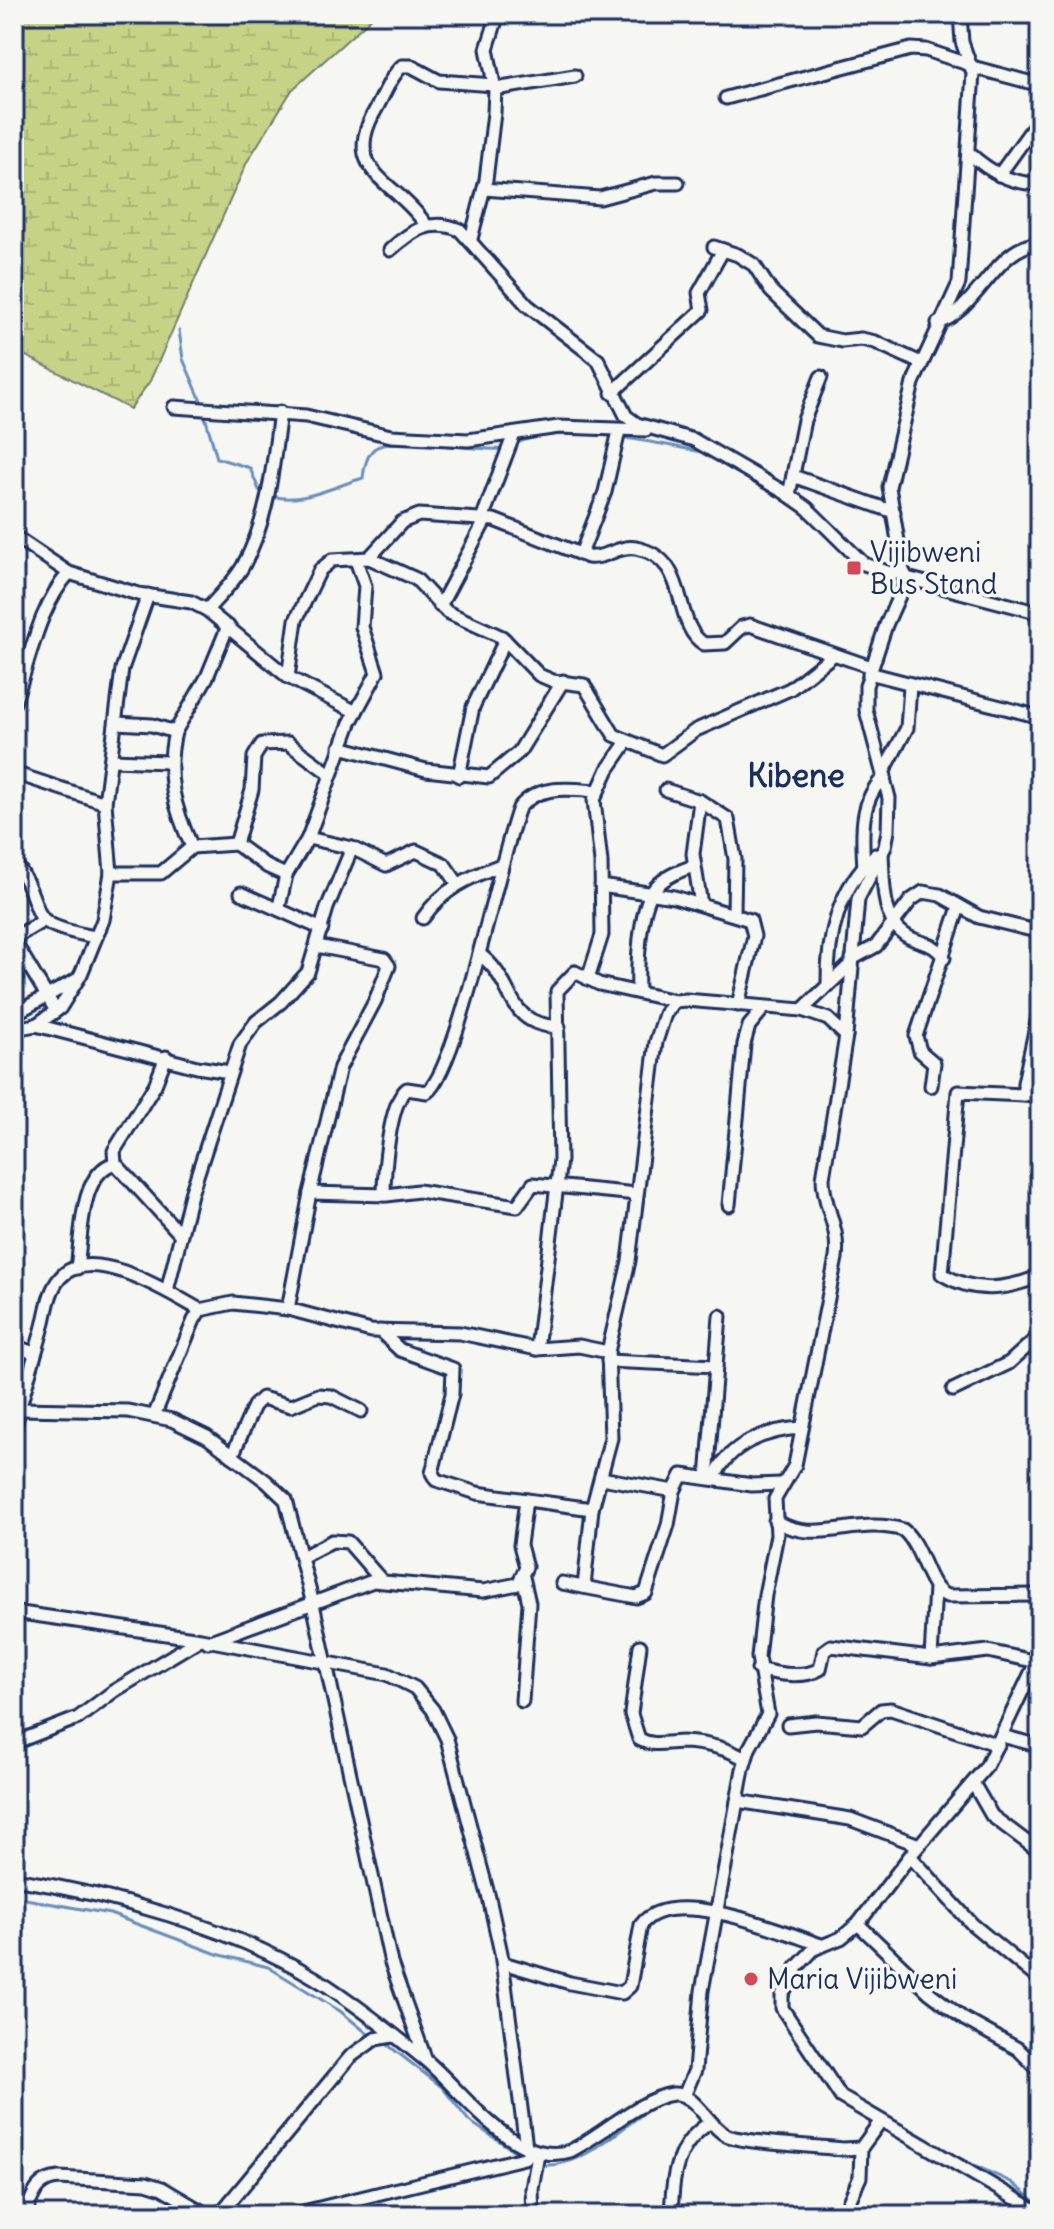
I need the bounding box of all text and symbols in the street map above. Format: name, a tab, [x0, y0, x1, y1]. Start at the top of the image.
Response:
place label: Vijibweni Bus Stand	[870, 534, 997, 602]
marker: Vijibweni Bus Stand	[845, 559, 863, 577]
district label: Kibene	[747, 755, 845, 796]
place label: Maria Vijibweni	[767, 1961, 957, 1997]
marker: Maria Vijibweni	[742, 1970, 760, 1988]

